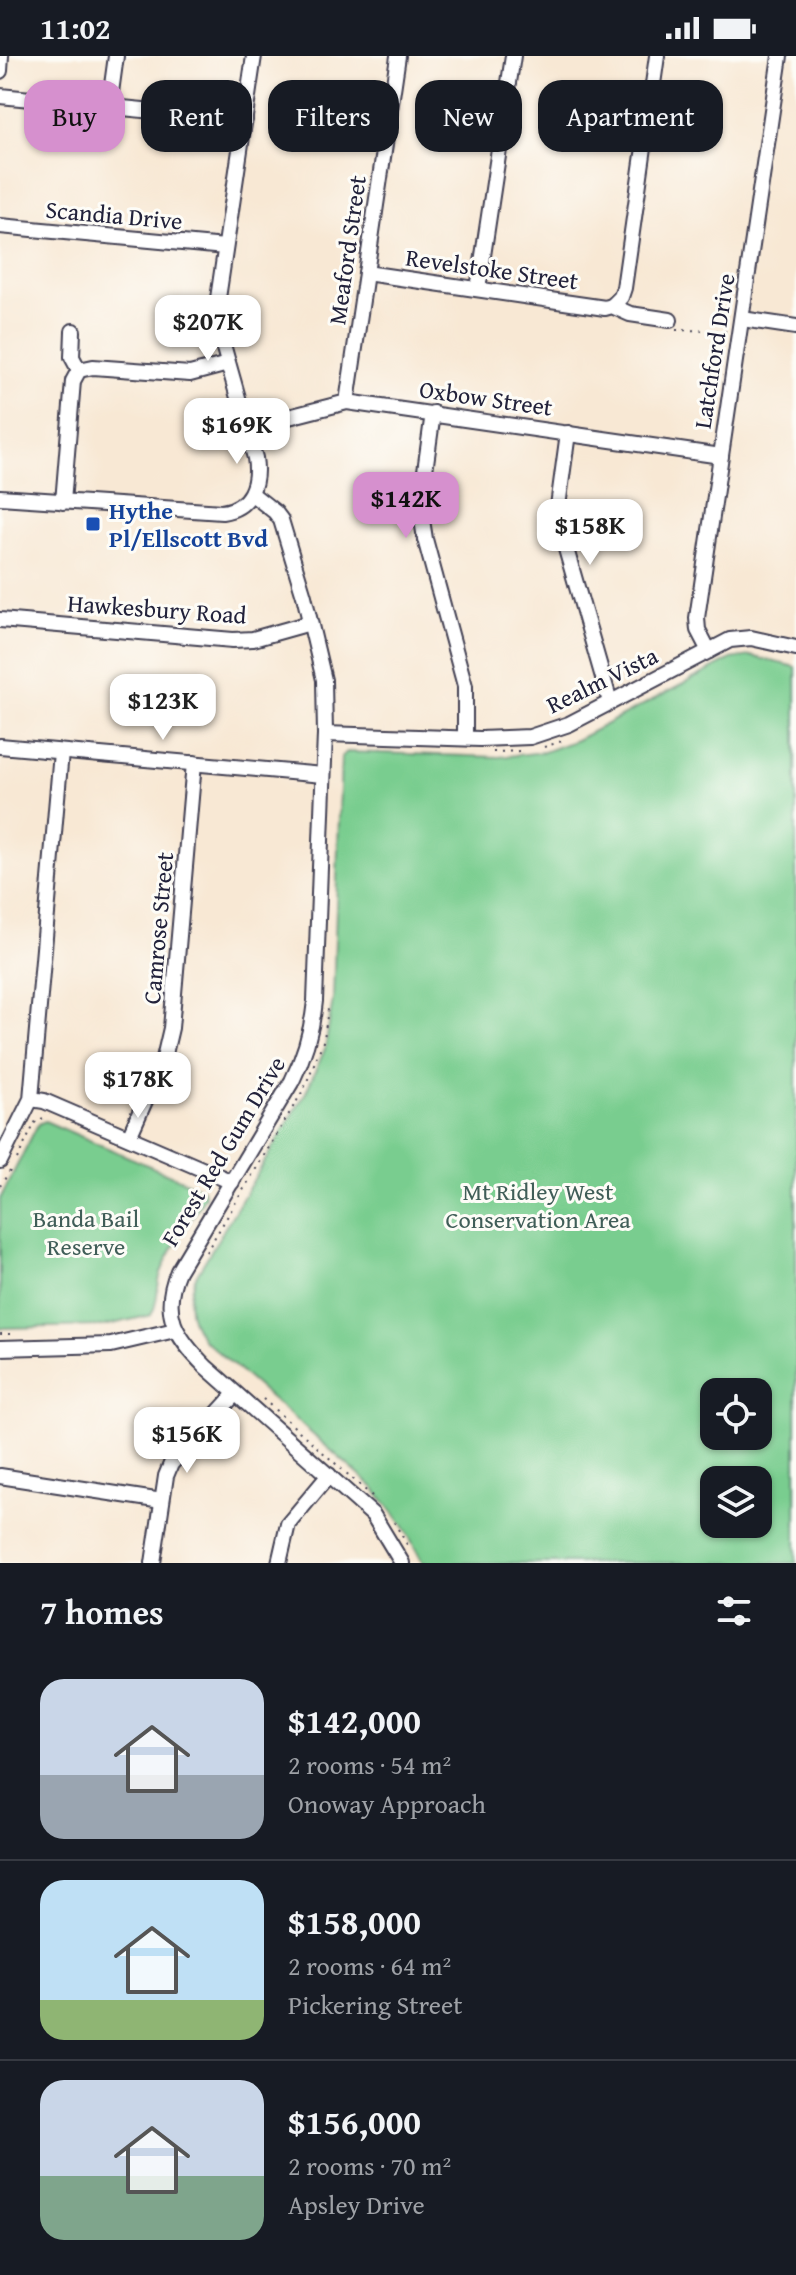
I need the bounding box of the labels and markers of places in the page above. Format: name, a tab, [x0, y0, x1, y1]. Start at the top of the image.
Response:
pin: $207K	[152, 295, 264, 363]
pin: $169K	[181, 398, 293, 466]
pin: $142K	[350, 472, 462, 540]
place label: Hythe Pl/Ellscott Bvd	[109, 493, 268, 556]
pin: $158K	[534, 499, 646, 567]
marker: Hythe Pl/Ellscott Bvd	[84, 515, 102, 533]
pin: $123K	[107, 674, 219, 742]
pin: $178K	[82, 1052, 194, 1120]
pin: $156K	[131, 1407, 243, 1475]

